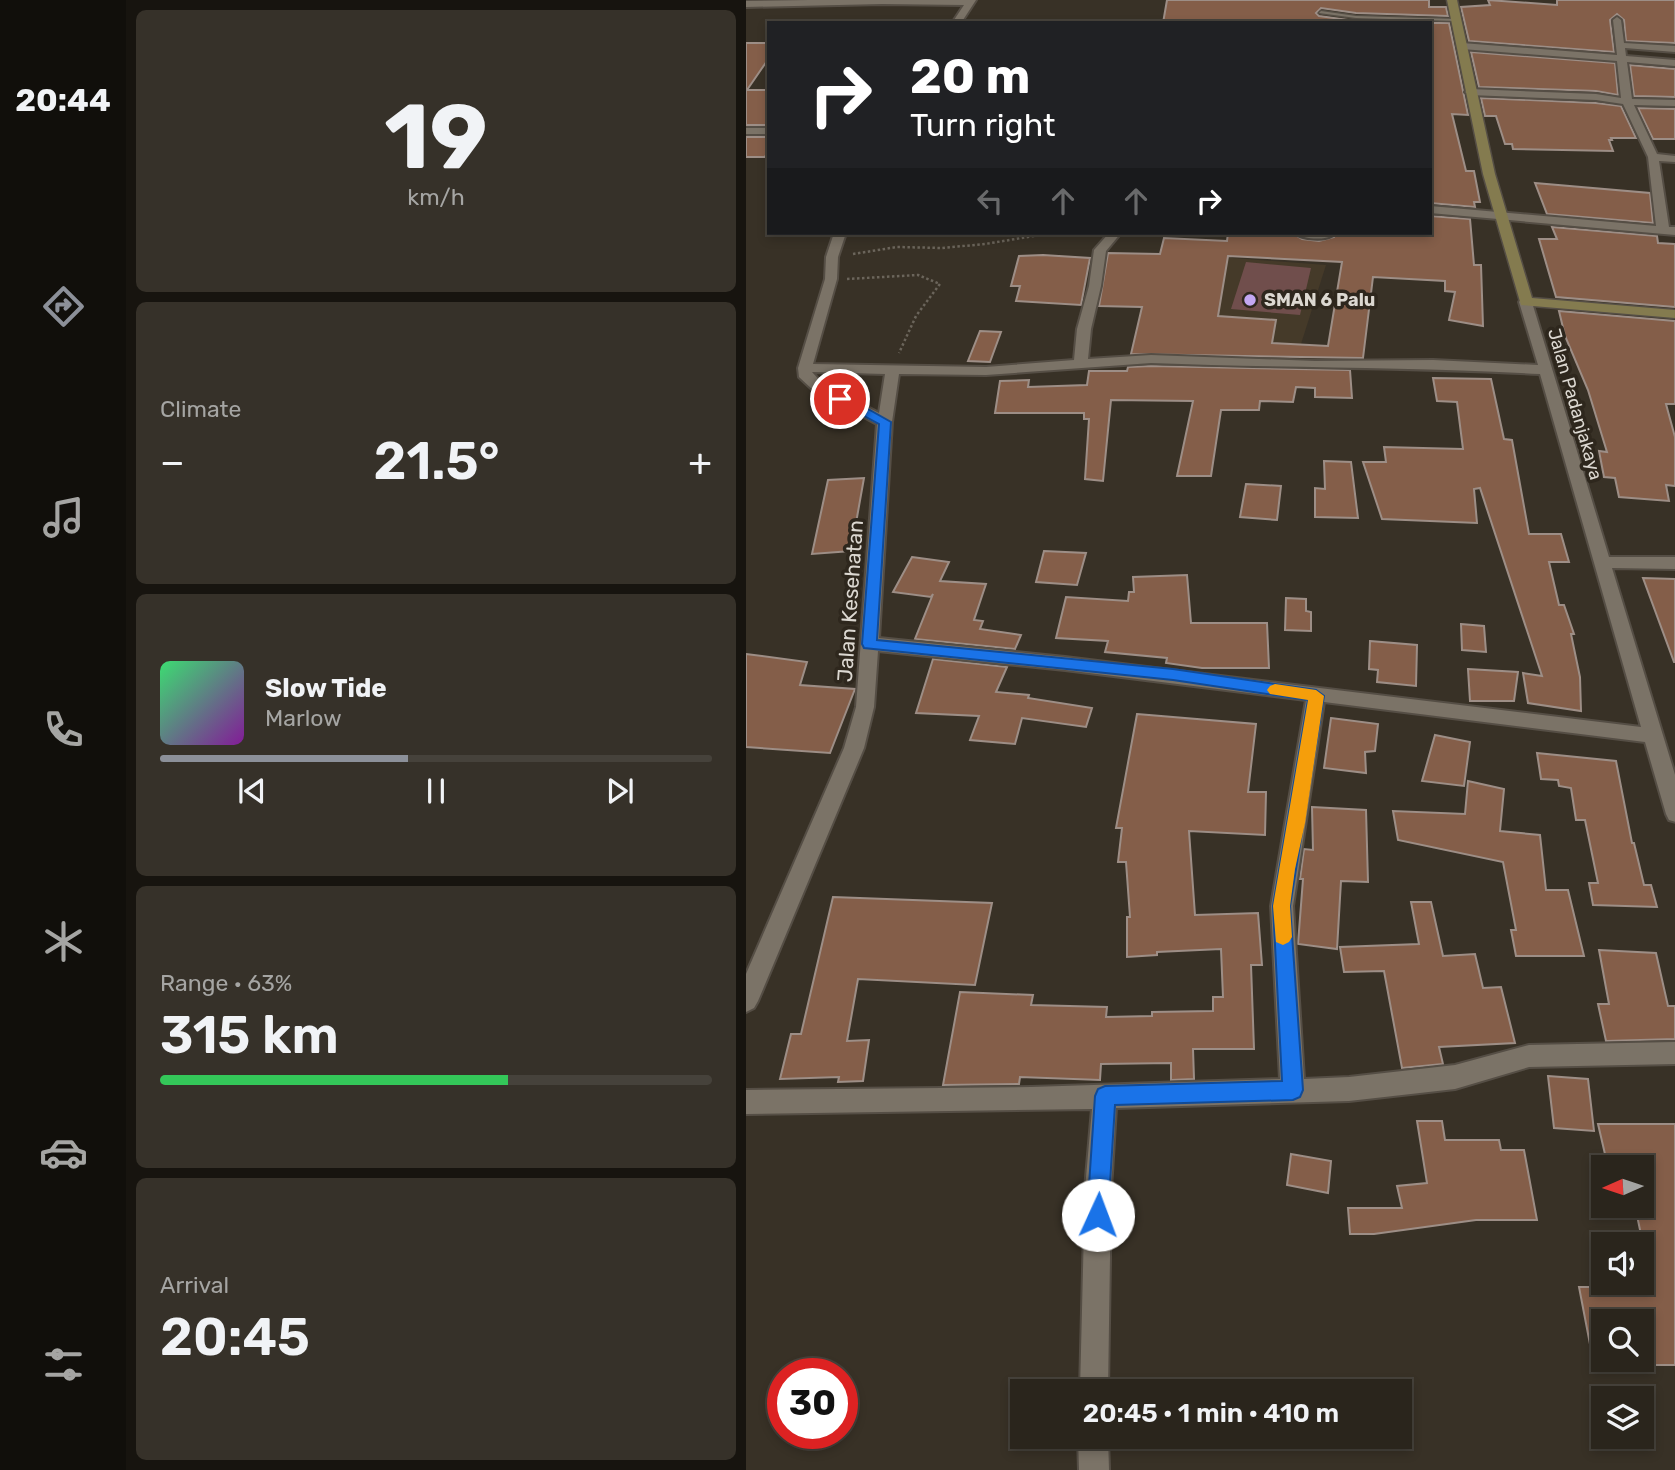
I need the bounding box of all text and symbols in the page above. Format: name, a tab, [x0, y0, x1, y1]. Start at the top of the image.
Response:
text: 20 m	[910, 47, 1031, 105]
icon: right	[795, 49, 886, 140]
text: 20:44	[15, 81, 111, 119]
text: 19	[384, 83, 488, 191]
text: Turn right	[910, 106, 1055, 144]
icon: left	[971, 182, 1009, 220]
icon: ahead	[1044, 182, 1082, 220]
icon: ahead	[1117, 182, 1155, 220]
icon: right	[1190, 182, 1228, 220]
text: km/h	[407, 183, 465, 211]
icon: directions	[39, 282, 88, 331]
place label: SMAN 6 Palu	[1264, 289, 1375, 311]
marker: SMAN 6 Palu	[1242, 292, 1258, 308]
street label: Jalan Padanjakaya	[1543, 326, 1607, 482]
pin	[810, 369, 870, 429]
icon: arrive	[821, 380, 859, 418]
text: Climate	[160, 395, 241, 423]
text: 21.5°	[373, 430, 500, 492]
text: −	[160, 439, 185, 485]
text: +	[688, 439, 712, 485]
icon: music	[39, 493, 88, 542]
street label: Jalan Kesehatan	[832, 519, 868, 683]
text: Slow Tide	[265, 673, 387, 704]
text: Marlow	[265, 704, 342, 732]
icon: phone	[39, 705, 88, 754]
icon: previous	[233, 772, 271, 810]
icon: pause	[417, 772, 455, 810]
icon: next	[601, 772, 639, 810]
icon: climate	[39, 917, 88, 966]
text: Range · 63%	[160, 969, 292, 997]
text: 315 km	[160, 1004, 339, 1066]
icon: car	[39, 1128, 88, 1177]
north arrow	[1591, 1155, 1654, 1218]
map controls	[1591, 1155, 1654, 1449]
position arrow	[1061, 1178, 1135, 1252]
button: sound	[1591, 1232, 1654, 1295]
text: Arrival	[160, 1271, 229, 1299]
text: 20:45	[160, 1306, 310, 1368]
button: search	[1591, 1309, 1654, 1372]
icon: filters	[39, 1340, 88, 1389]
speed limit sign: 30	[767, 1358, 858, 1449]
button: layers	[1591, 1386, 1654, 1449]
text: 20:45 · 1 min · 410 m	[1083, 1398, 1339, 1429]

